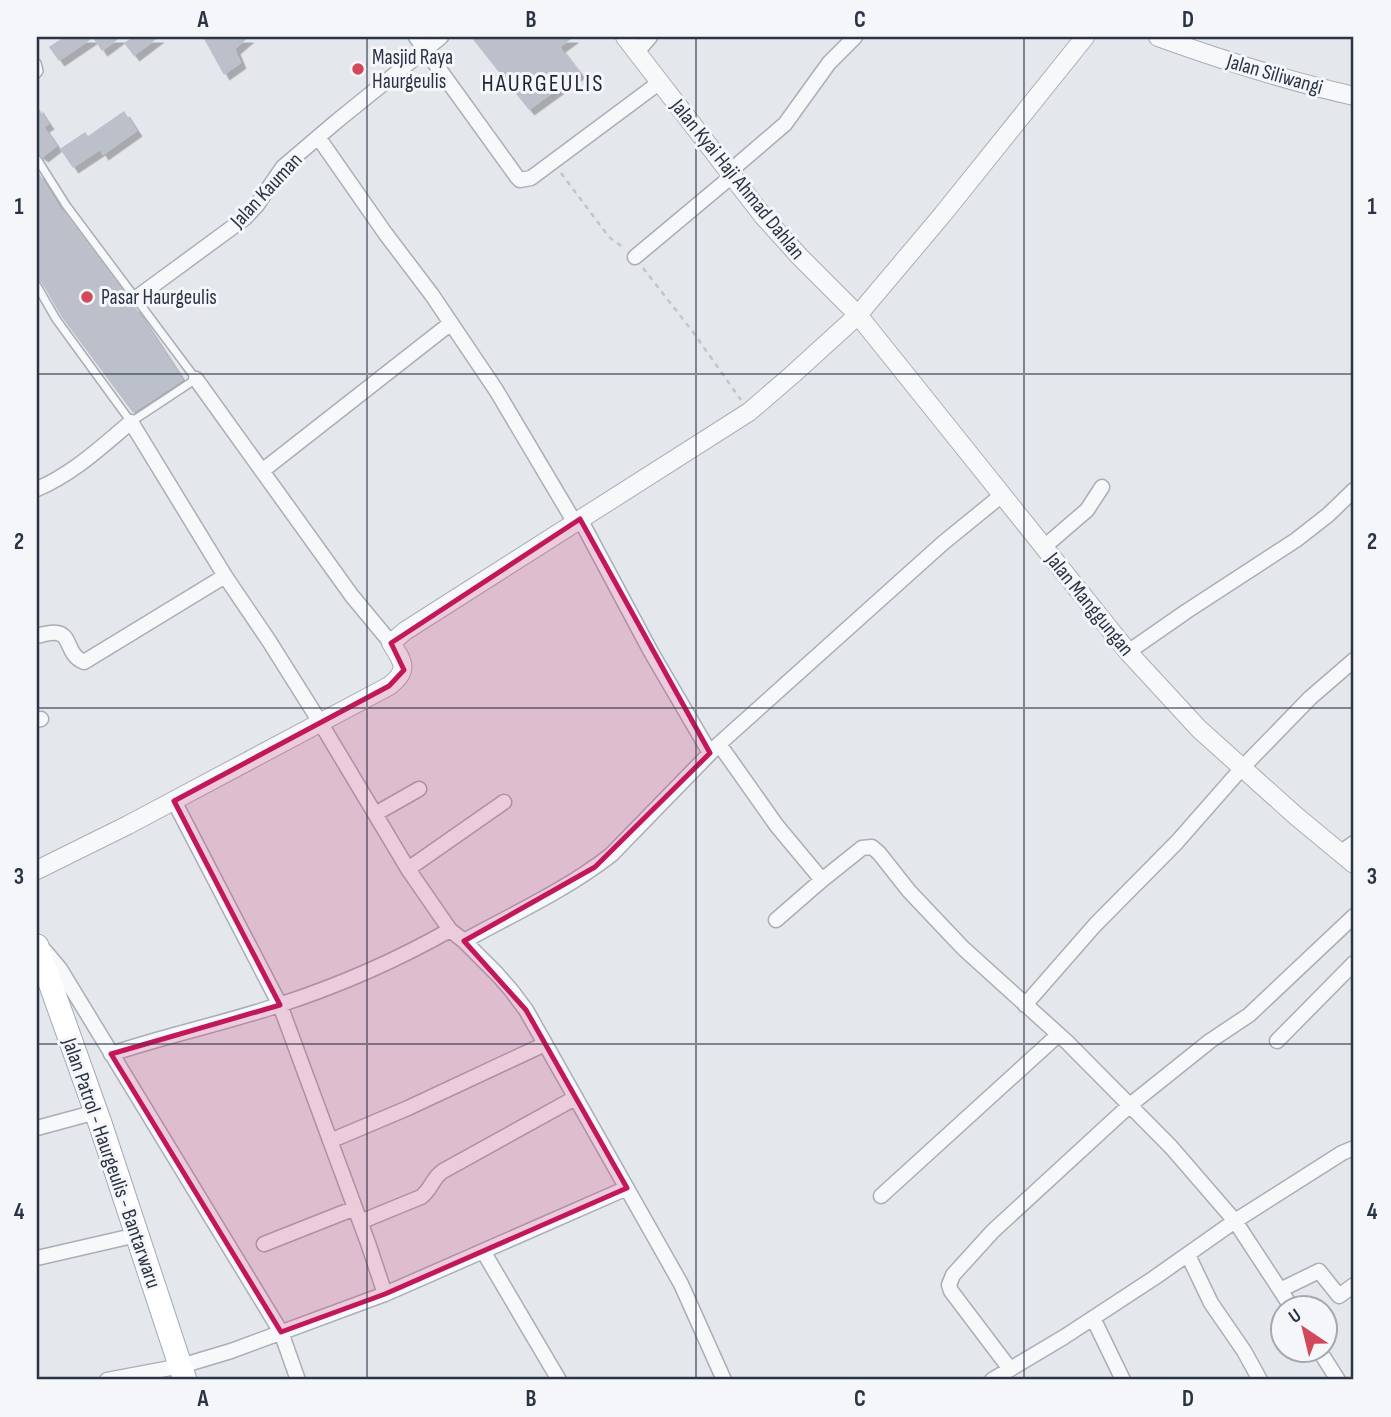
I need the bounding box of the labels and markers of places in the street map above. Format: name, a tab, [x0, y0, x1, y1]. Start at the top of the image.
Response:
place label: Masjid Raya Haurgeulis	[372, 45, 453, 94]
marker: Masjid Raya Haurgeulis	[350, 61, 366, 77]
place label: Pasar Haurgeulis	[101, 285, 217, 310]
marker: Pasar Haurgeulis	[79, 289, 95, 305]

